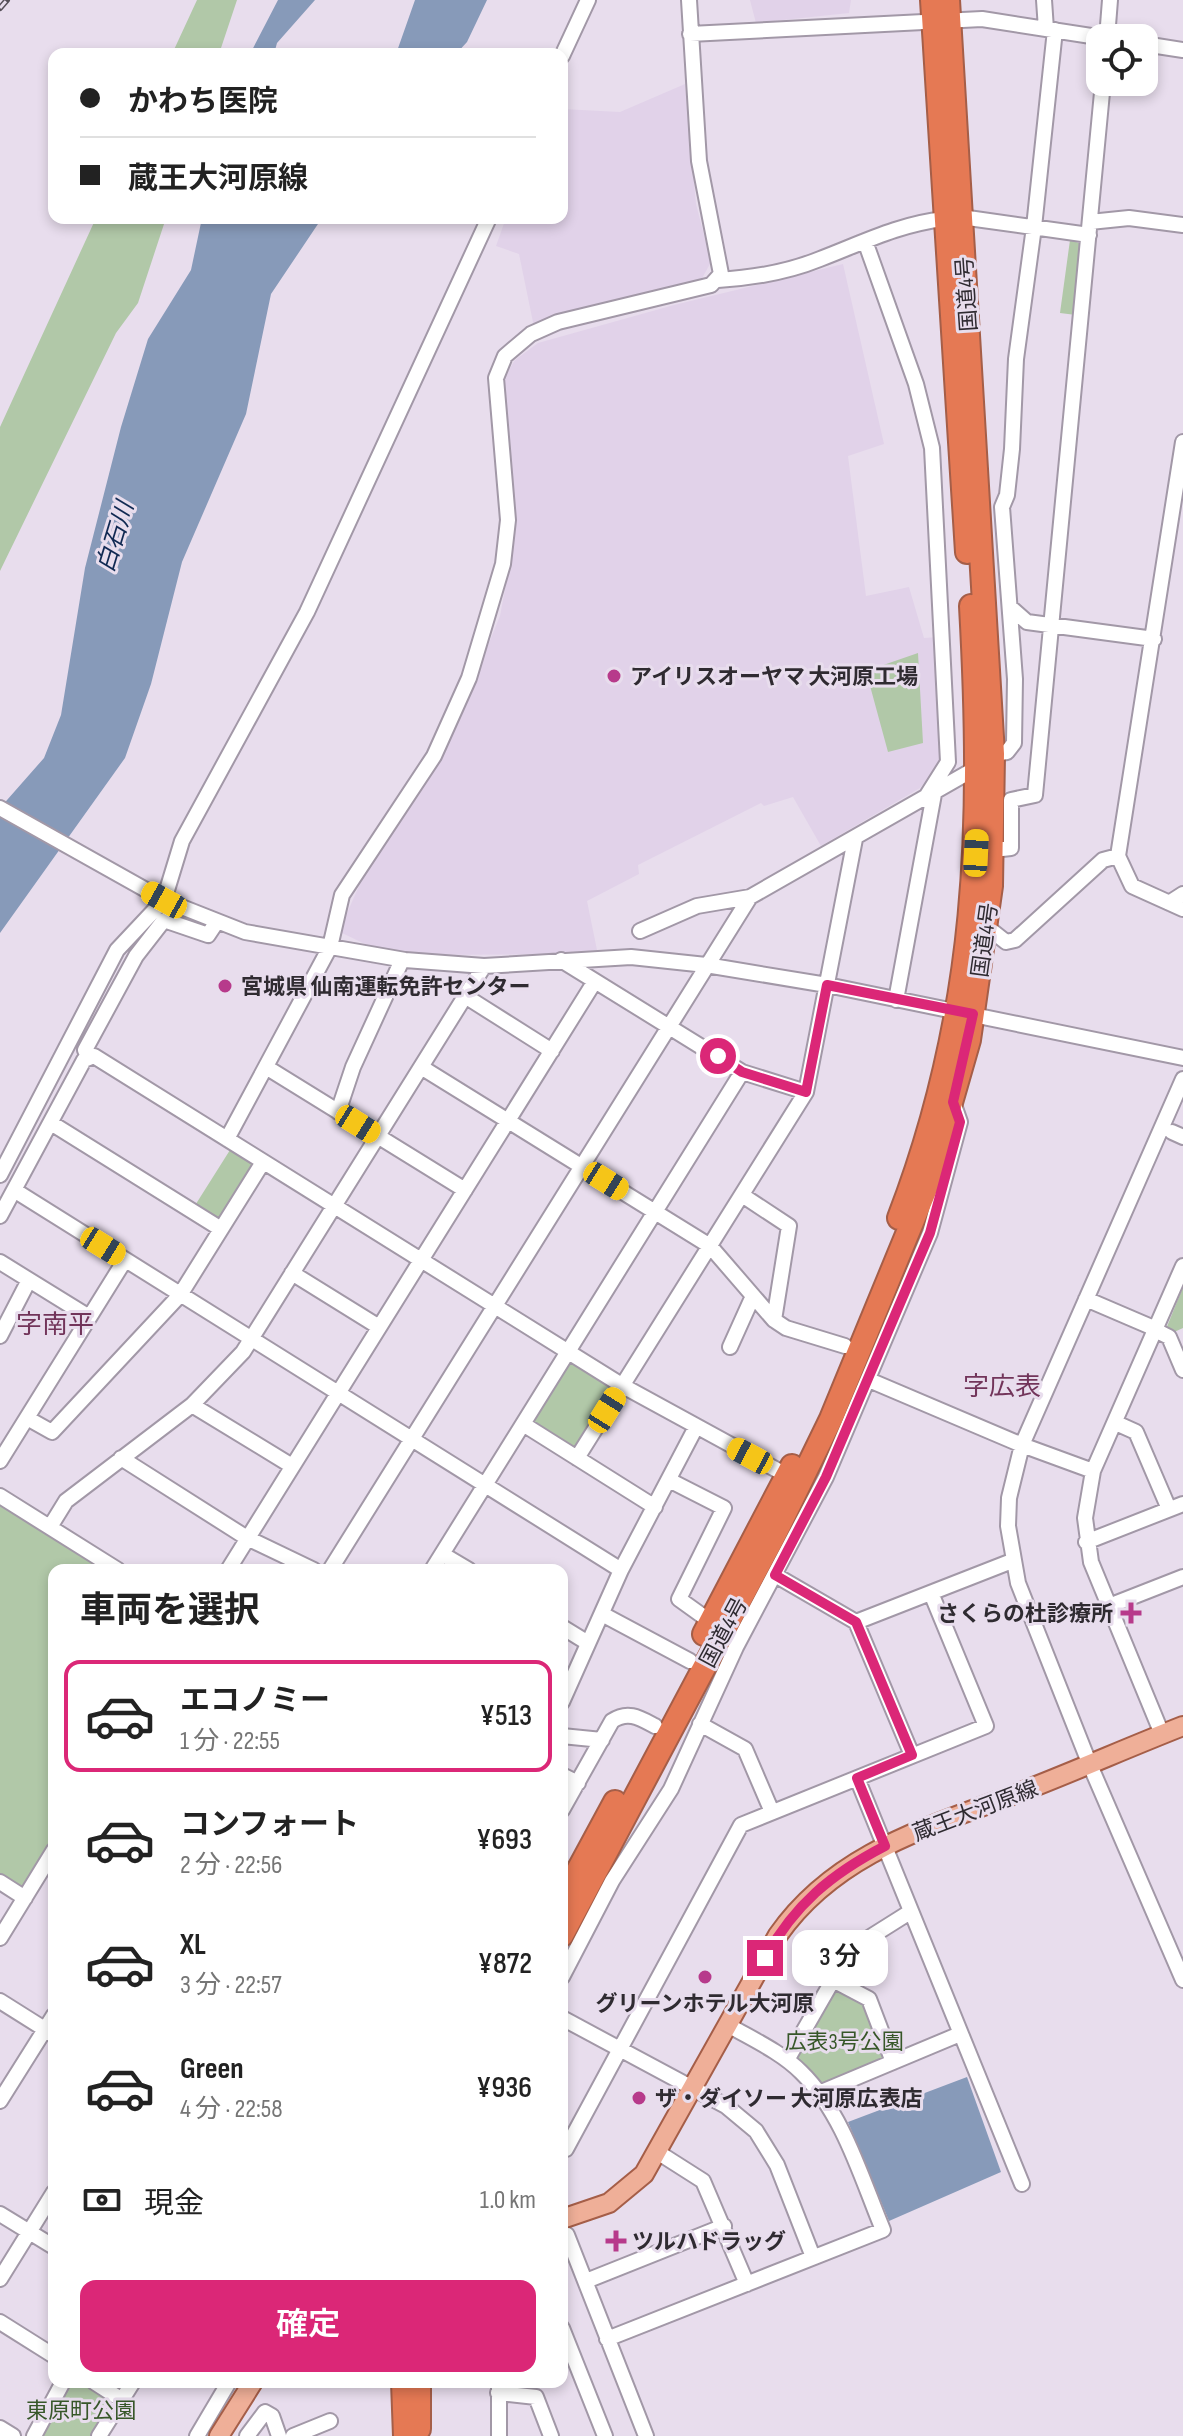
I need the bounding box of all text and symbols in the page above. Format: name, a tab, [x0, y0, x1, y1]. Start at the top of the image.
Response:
map controls	[1086, 24, 1158, 96]
button: locate	[1086, 24, 1158, 96]
text: かわち医院	[128, 84, 278, 120]
text: 蔵王大河原線	[128, 161, 308, 197]
street label: 国道4号	[951, 255, 984, 332]
water label: 白石川	[91, 496, 141, 576]
place label: アイリスオーヤマ 大河原工場	[630, 664, 918, 691]
marker: アイリスオーヤマ 大河原工場	[605, 667, 623, 685]
car	[963, 828, 989, 878]
car	[137, 878, 191, 922]
street label: 国道4号	[967, 901, 1004, 979]
place label: 宮城県 仙南運転免許センター	[241, 974, 530, 1001]
marker: 宮城県 仙南運転免許センター	[216, 977, 234, 995]
route start	[700, 1038, 736, 1074]
car	[331, 1101, 385, 1147]
car	[579, 1158, 633, 1204]
car	[76, 1223, 130, 1269]
district label: 字南平	[16, 1310, 94, 1341]
district label: 字広表	[963, 1372, 1041, 1403]
car	[584, 1383, 630, 1437]
car	[723, 1434, 777, 1478]
text: 車両を選択	[80, 1590, 260, 1633]
street label: 国道4号	[695, 1593, 754, 1672]
place label: さくらの杜診療所	[937, 1601, 1113, 1628]
marker: さくらの杜診療所	[1120, 1602, 1142, 1624]
icon: car	[84, 1680, 156, 1752]
text: エコノミー	[180, 1683, 330, 1719]
text: ¥513	[480, 1698, 532, 1734]
text: 1 分 · 22:55	[180, 1726, 280, 1757]
street label: 蔵王大河原線	[909, 1775, 1042, 1848]
icon: car	[84, 1804, 156, 1876]
text: コンフォート	[180, 1807, 359, 1843]
text: ¥693	[476, 1822, 532, 1858]
text: 2 分 · 22:56	[180, 1850, 282, 1881]
text: XL	[180, 1927, 206, 1963]
icon: car	[84, 1928, 156, 2000]
callout: 3 分	[793, 1930, 889, 1986]
route end	[747, 1940, 783, 1976]
text: 3 分	[819, 1942, 861, 1973]
text: ¥872	[478, 1946, 532, 1982]
marker: グリーンホテル大河原	[696, 1968, 714, 1986]
text: 3 分 · 22:57	[180, 1970, 282, 2001]
place label: グリーンホテル大河原	[596, 1991, 814, 2018]
park label: 広表3号公園	[784, 2029, 904, 2056]
text: Green	[180, 2051, 244, 2087]
icon: car	[84, 2052, 156, 2124]
text: ¥936	[476, 2070, 532, 2106]
place label: ザ・ダイソー 大河原広表店	[655, 2086, 922, 2113]
marker: ザ・ダイソー 大河原広表店	[630, 2089, 648, 2107]
text: 4 分 · 22:58	[180, 2094, 283, 2125]
icon: cash	[80, 2178, 124, 2222]
text: 1.0 km	[480, 2185, 536, 2216]
text: 現金	[144, 2186, 204, 2222]
place label: ツルハドラッグ	[632, 2229, 786, 2256]
marker: ツルハドラッグ	[607, 2232, 625, 2250]
button: 確定	[80, 2280, 536, 2372]
park label: 東原町公園	[26, 2398, 136, 2425]

